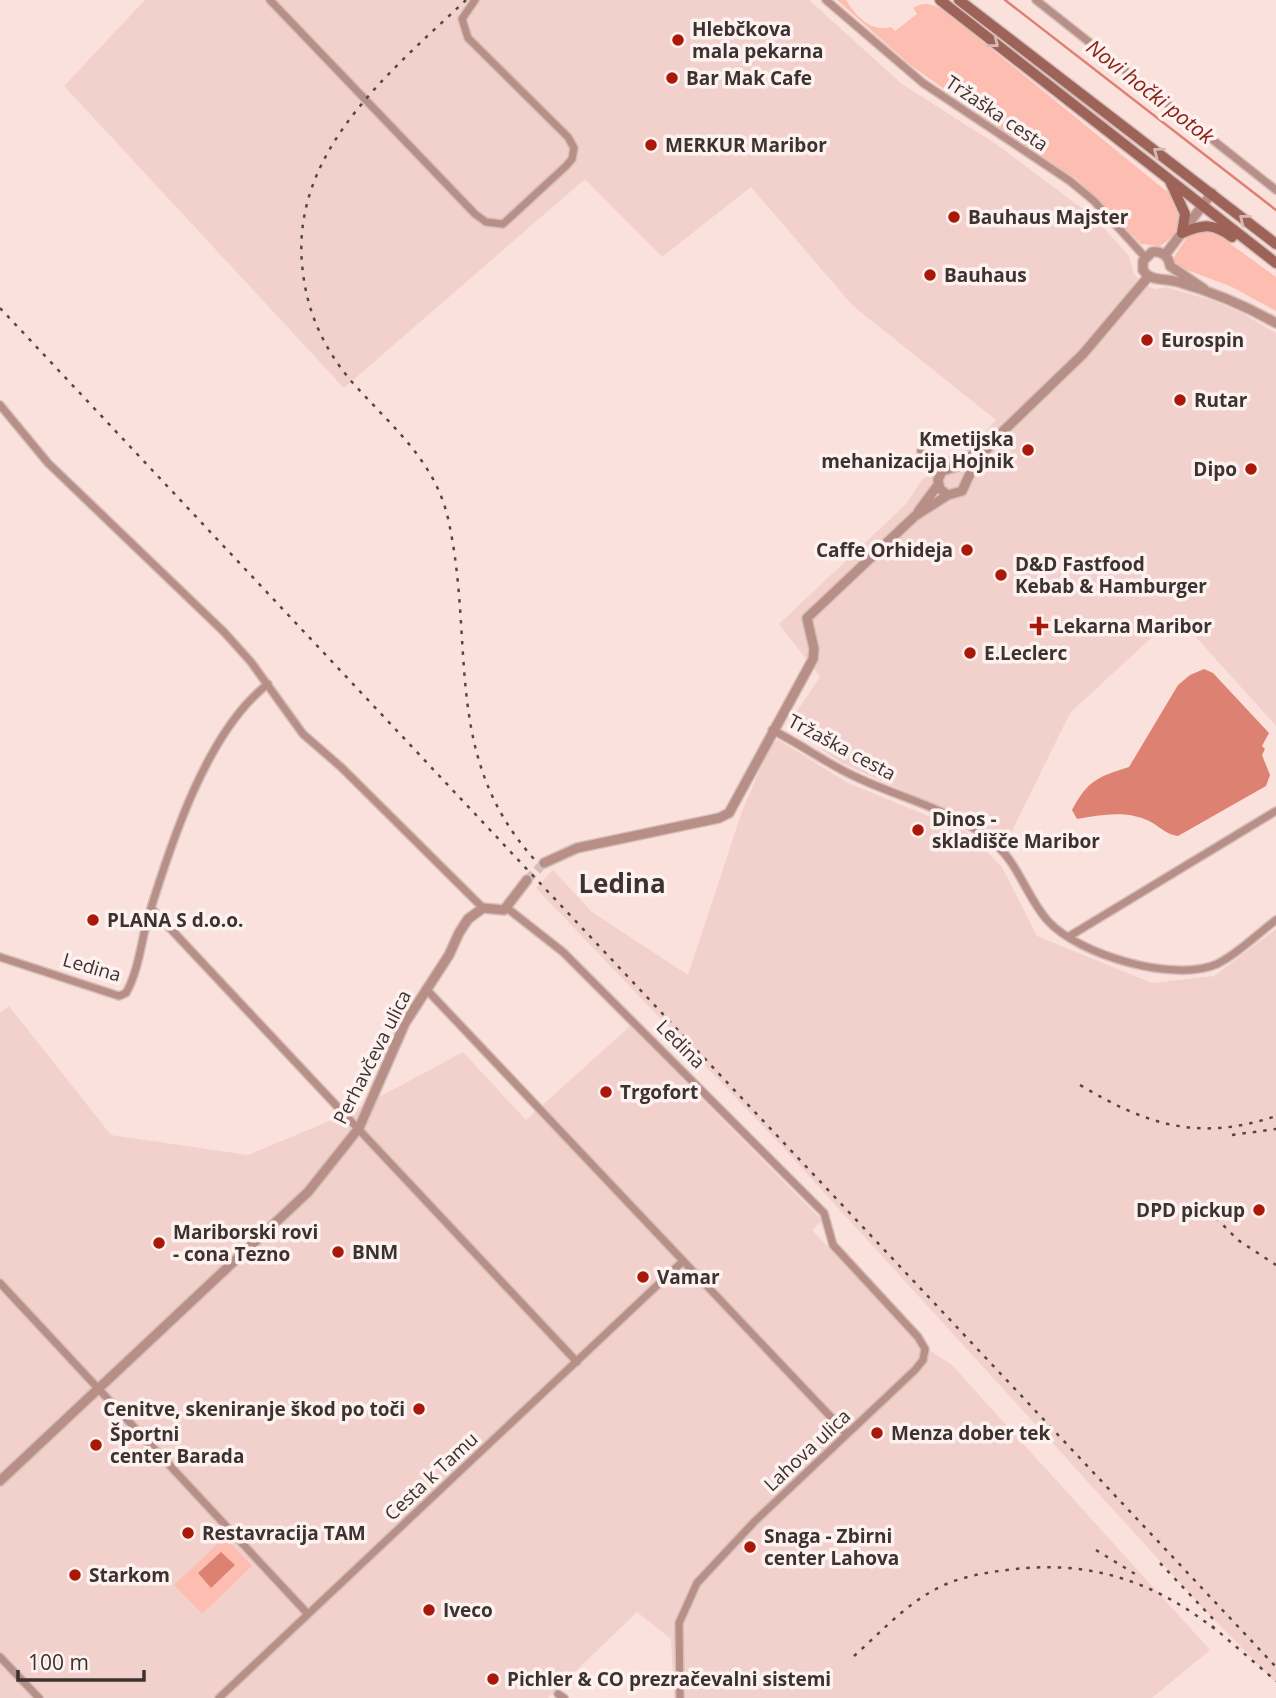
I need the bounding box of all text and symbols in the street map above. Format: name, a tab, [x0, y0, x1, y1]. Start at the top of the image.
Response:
place label: Hlebčkova mala pekarna	[692, 16, 823, 64]
marker: Hlebčkova mala pekarna	[670, 32, 686, 48]
water label: Novi hočki potok	[1081, 33, 1221, 150]
one-way arrow	[986, 34, 998, 47]
place label: Bar Mak Cafe	[686, 65, 812, 91]
street label: Tržaška cesta	[941, 69, 1053, 157]
marker: Bar Mak Cafe	[664, 70, 680, 86]
place label: MERKUR Maribor	[665, 132, 827, 158]
marker: MERKUR Maribor	[643, 137, 659, 153]
one-way arrow	[1153, 148, 1165, 160]
place label: Bauhaus Majster	[968, 204, 1129, 230]
marker: Bauhaus Majster	[946, 209, 962, 225]
one-way arrow	[1239, 214, 1252, 227]
place label: Bauhaus	[944, 262, 1027, 288]
marker: Bauhaus	[922, 267, 938, 283]
place label: Eurospin	[1161, 327, 1244, 353]
marker: Eurospin	[1139, 332, 1155, 348]
place label: Rutar	[1194, 387, 1248, 413]
marker: Rutar	[1172, 392, 1188, 408]
place label: Kmetijska mehanizacija Hojnik	[821, 426, 1014, 474]
marker: Kmetijska mehanizacija Hojnik	[1020, 442, 1036, 458]
place label: Dipo	[1193, 456, 1237, 482]
marker: Dipo	[1243, 461, 1259, 477]
place label: Caffe Orhideja	[816, 537, 953, 563]
marker: Caffe Orhideja	[959, 542, 975, 558]
place label: D&D Fastfood Kebab & Hamburger	[1015, 551, 1207, 599]
marker: D&D Fastfood Kebab & Hamburger	[993, 567, 1009, 583]
place label: Lekarna Maribor	[1053, 613, 1212, 639]
marker: Lekarna Maribor	[1031, 618, 1047, 634]
place label: E.Leclerc	[984, 640, 1067, 666]
marker: E.Leclerc	[962, 645, 978, 661]
street label: Tržaška cesta	[784, 708, 900, 786]
place label: Dinos - skladišče Maribor	[932, 806, 1100, 854]
marker: Dinos - skladišče Maribor	[910, 822, 926, 838]
district label: Ledina	[578, 865, 666, 901]
place label: PLANA S d.o.o.	[107, 907, 243, 933]
marker: PLANA S d.o.o.	[85, 912, 101, 928]
street label: Ledina	[60, 946, 124, 988]
street label: Perhavčeva ulica	[327, 986, 417, 1128]
street label: Ledina	[651, 1014, 711, 1074]
place label: Trgofort	[620, 1079, 698, 1105]
marker: Trgofort	[598, 1084, 614, 1100]
place label: DPD pickup	[1136, 1197, 1245, 1223]
marker: DPD pickup	[1251, 1202, 1267, 1218]
place label: Mariborski rovi - cona Tezno	[173, 1219, 318, 1267]
marker: Mariborski rovi - cona Tezno	[151, 1235, 167, 1251]
place label: BNM	[352, 1239, 398, 1265]
marker: BNM	[330, 1244, 346, 1260]
place label: Vamar	[657, 1264, 720, 1290]
marker: Vamar	[635, 1269, 651, 1285]
place label: Cenitve, skeniranje škod po toči	[103, 1396, 405, 1422]
marker: Cenitve, skeniranje škod po toči	[411, 1401, 427, 1417]
street label: Lahova ulica	[758, 1403, 856, 1497]
place label: Menza dober tek	[891, 1420, 1050, 1446]
place label: Športni center Barada	[110, 1421, 244, 1469]
marker: Menza dober tek	[869, 1425, 885, 1441]
street label: Cesta k Tamu	[379, 1426, 483, 1526]
marker: Športni center Barada	[88, 1437, 104, 1453]
place label: Restavracija TAM	[202, 1520, 366, 1546]
place label: Snaga - Zbirni center Lahova	[764, 1523, 899, 1571]
marker: Restavracija TAM	[180, 1525, 196, 1541]
marker: Snaga - Zbirni center Lahova	[742, 1539, 758, 1555]
place label: Starkom	[89, 1562, 170, 1588]
marker: Starkom	[67, 1567, 83, 1583]
place label: Iveco	[443, 1597, 493, 1623]
marker: Iveco	[421, 1602, 437, 1618]
scale bar	[18, 1638, 144, 1682]
text: 100 m	[28, 1648, 89, 1676]
place label: Pichler & CO prezračevalni sistemi	[507, 1666, 831, 1692]
marker: Pichler & CO prezračevalni sistemi	[485, 1671, 501, 1687]

